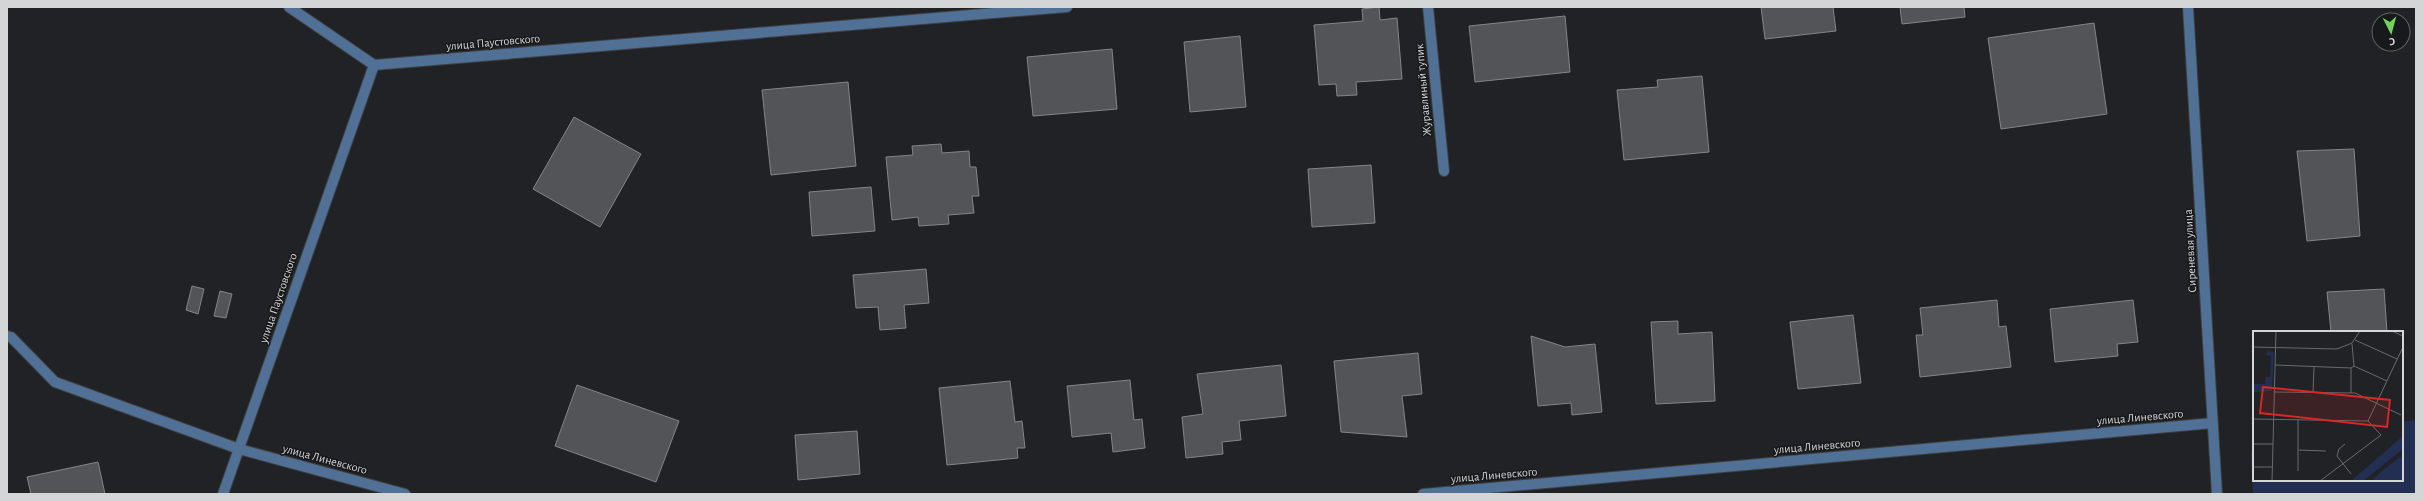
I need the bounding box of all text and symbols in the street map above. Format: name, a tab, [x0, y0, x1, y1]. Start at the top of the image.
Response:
north arrow	[2371, 12, 2411, 52]
street label: улица Паустовского	[445, 32, 541, 53]
text: С	[2388, 36, 2396, 47]
street label: Журавлиный тупик	[1413, 43, 1434, 137]
street label: Сиреневая улица	[2182, 208, 2199, 293]
street label: улица Паустовского	[257, 251, 300, 346]
inset map	[2253, 331, 2403, 481]
street label: улица Линевского	[2095, 407, 2184, 428]
street label: улица Линевского	[1772, 436, 1861, 457]
street label: улица Линевского	[280, 442, 369, 477]
street label: улица Линевского	[1449, 465, 1538, 486]

